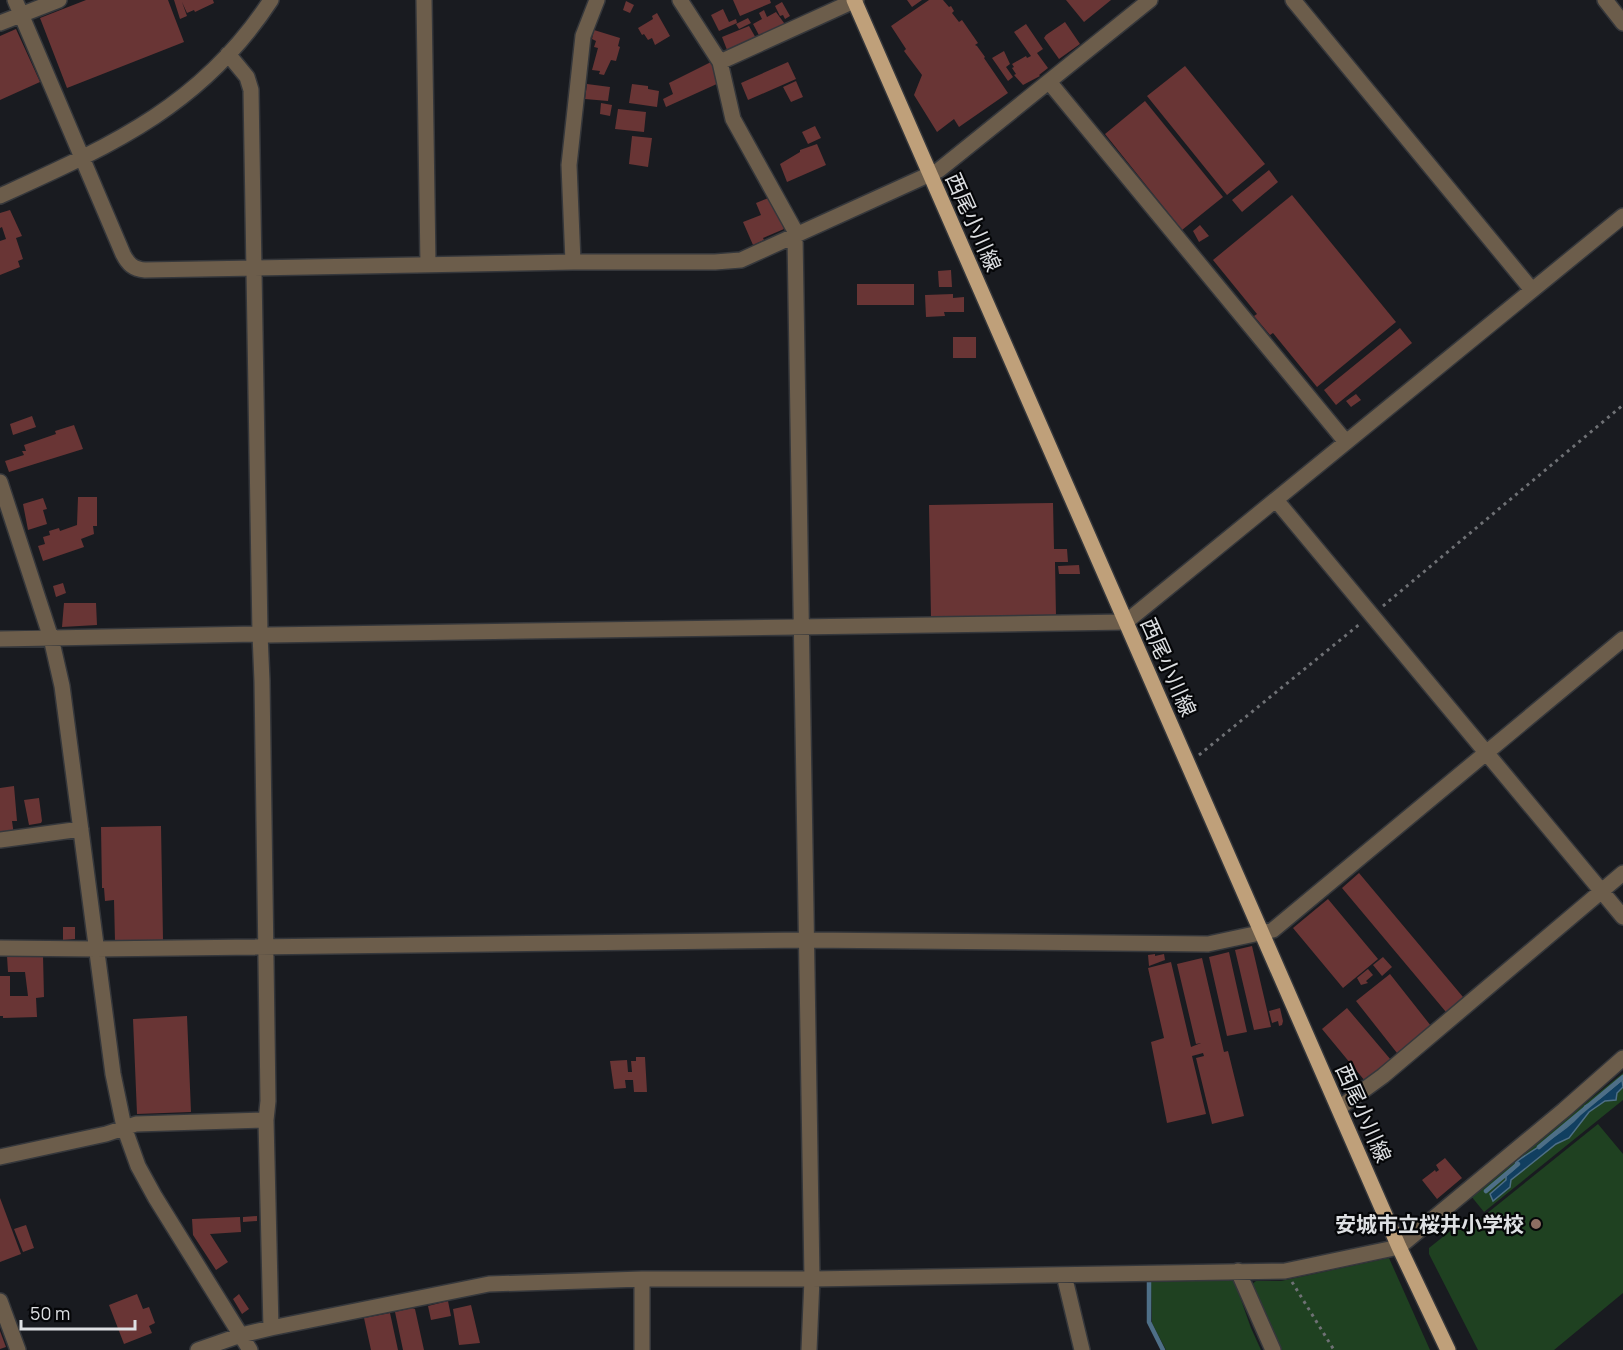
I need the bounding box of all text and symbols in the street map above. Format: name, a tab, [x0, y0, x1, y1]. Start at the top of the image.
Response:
street label: 西尾小川線	[940, 168, 1008, 276]
street label: 西尾小川線	[1135, 613, 1203, 721]
street label: 西尾小川線	[1330, 1059, 1398, 1167]
place label: 安城市立桜井小学校	[1335, 1210, 1524, 1238]
marker: 安城市立桜井小学校	[1529, 1217, 1543, 1231]
scale bar	[21, 1293, 135, 1331]
text: 50 m	[30, 1301, 70, 1325]

